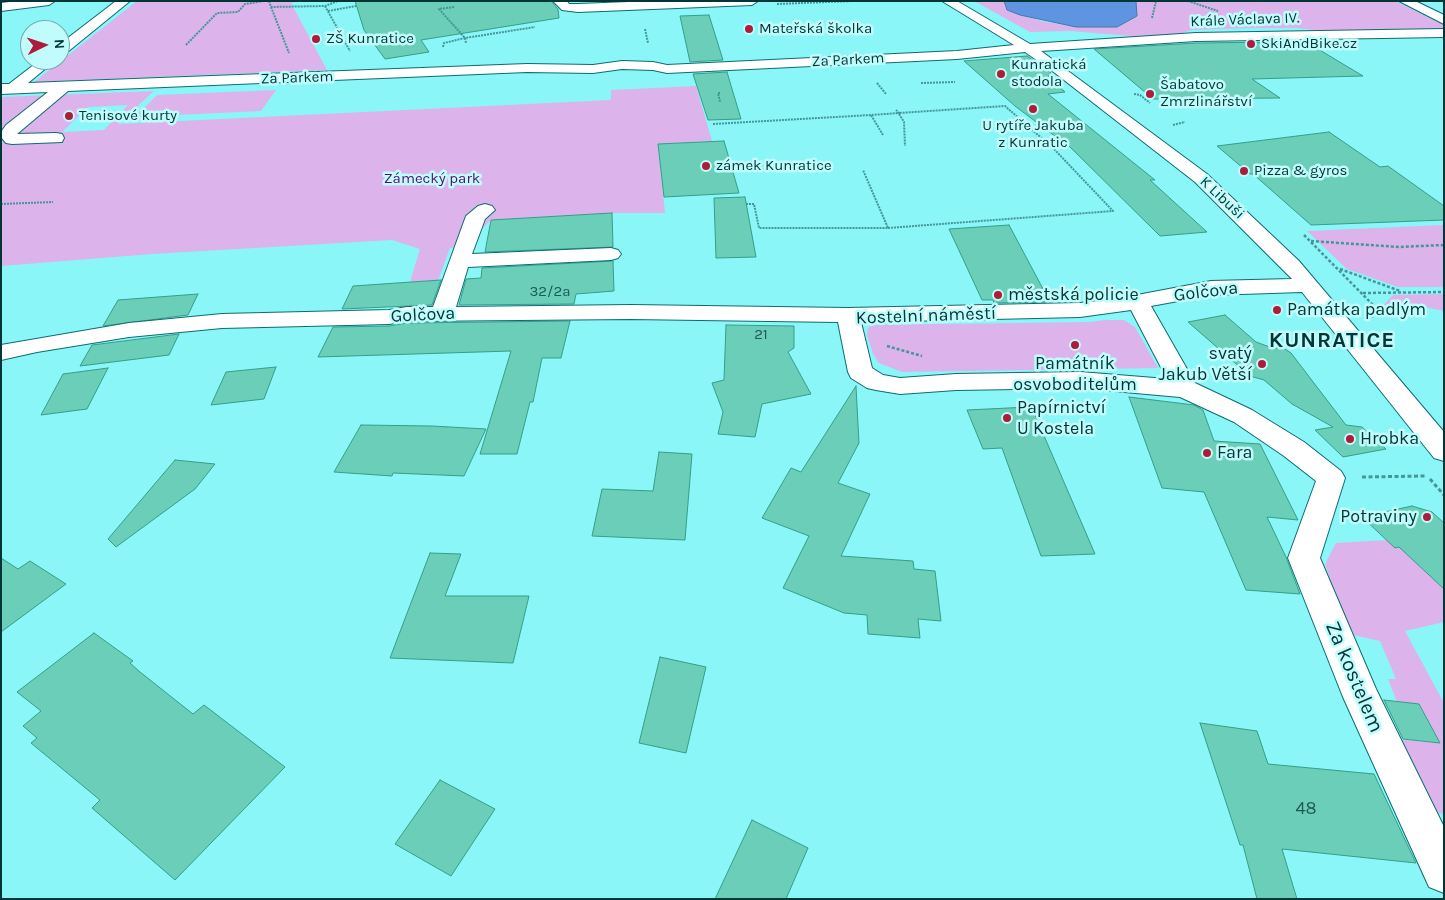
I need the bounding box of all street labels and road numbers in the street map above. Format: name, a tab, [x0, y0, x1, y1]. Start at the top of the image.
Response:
street label: Krále Václava IV.	[1190, 9, 1300, 31]
street label: Za Parkem	[811, 49, 885, 71]
street label: Za Parkem	[260, 68, 334, 88]
street label: K Libuši	[1196, 173, 1248, 223]
street label: Golčova	[1173, 277, 1239, 307]
street label: Golčova	[390, 303, 456, 327]
street label: Kostelní náměstí	[856, 303, 996, 329]
street label: Za kostelem	[1319, 618, 1389, 736]

